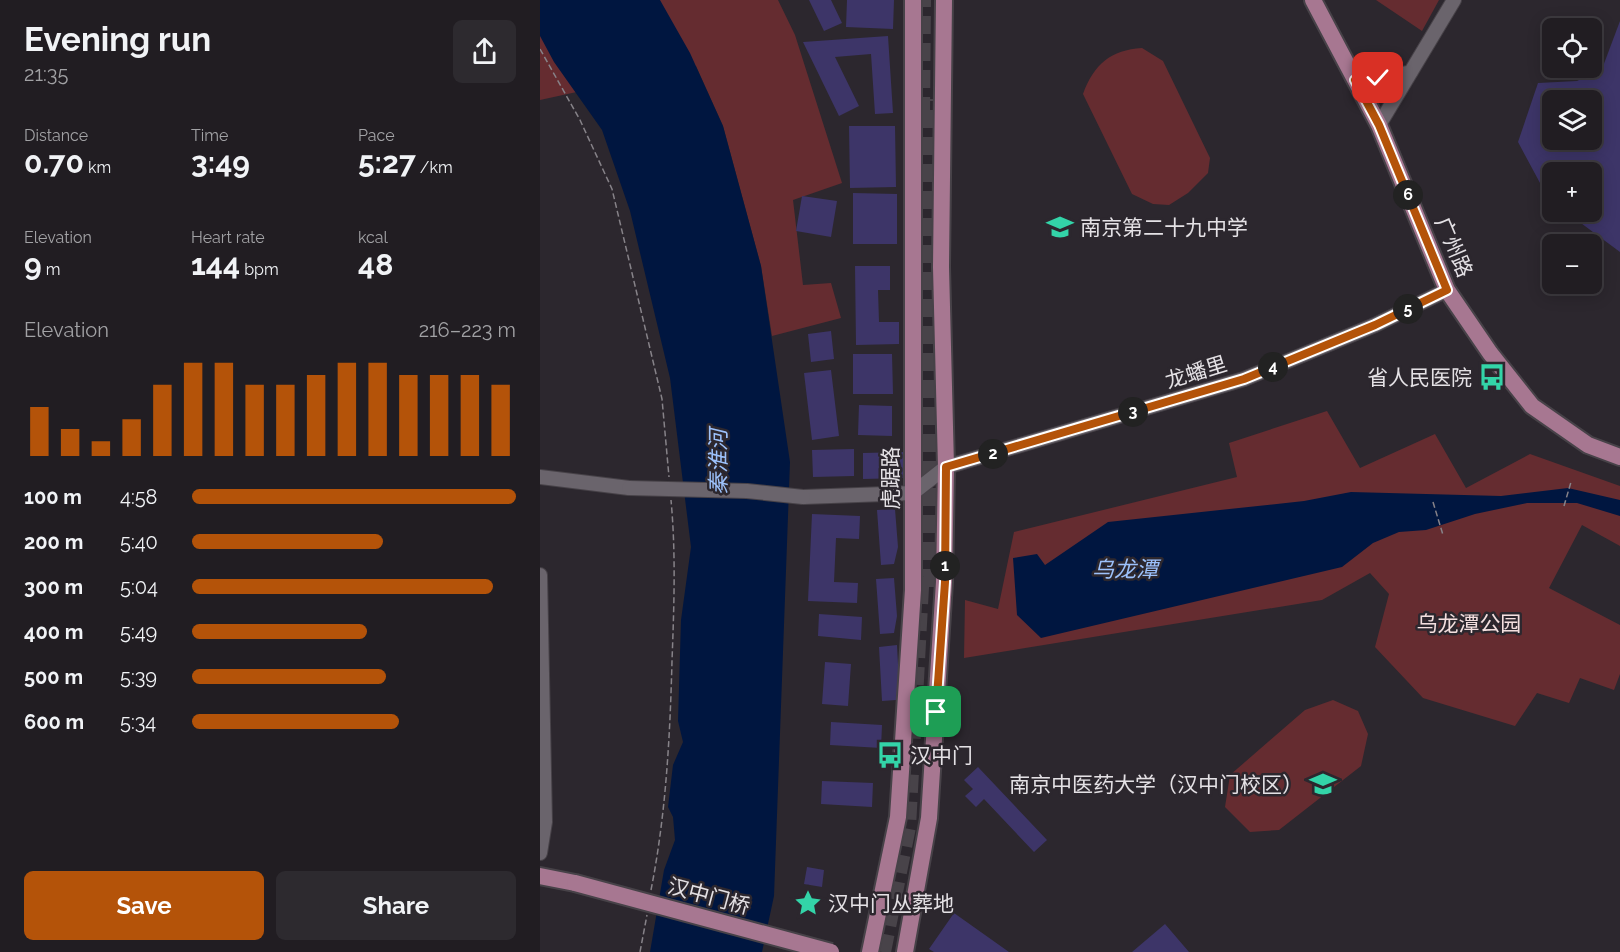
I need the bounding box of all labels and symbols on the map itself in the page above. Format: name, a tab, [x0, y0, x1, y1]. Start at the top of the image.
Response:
pin	[1352, 52, 1403, 103]
pin: 6	[1393, 180, 1423, 210]
school or university icon: 南京第二十九中学	[1045, 212, 1075, 242]
street label: 广州路	[1430, 213, 1478, 281]
place label: 南京第二十九中学	[1080, 215, 1248, 240]
pin: 5	[1393, 294, 1423, 324]
street label: 龙蟠里	[1162, 351, 1230, 393]
pin: 4	[1258, 352, 1288, 382]
bus stop icon: 省人民医院	[1477, 362, 1507, 392]
place label: 省人民医院	[1367, 365, 1472, 390]
pin: 3	[1118, 397, 1148, 427]
water label: 秦淮河	[705, 425, 731, 495]
pin: 2	[978, 439, 1008, 469]
street label: 虎踞路	[878, 447, 903, 510]
pin: 1	[930, 551, 960, 581]
water label: 乌龙潭	[1092, 556, 1162, 582]
park label: 乌龙潭公园	[1417, 611, 1522, 636]
pin	[910, 686, 961, 737]
bus stop icon: 汉中门	[875, 740, 905, 770]
place label: 汉中门	[910, 743, 973, 768]
school or university icon: 南京中医药大学（汉中门校区）	[1308, 769, 1338, 799]
place label: 南京中医药大学（汉中门校区）	[1009, 772, 1303, 797]
street label: 汉中门桥	[665, 873, 753, 919]
place icon: 汉中门丛葬地	[793, 888, 823, 918]
place label: 汉中门丛葬地	[828, 891, 954, 916]

